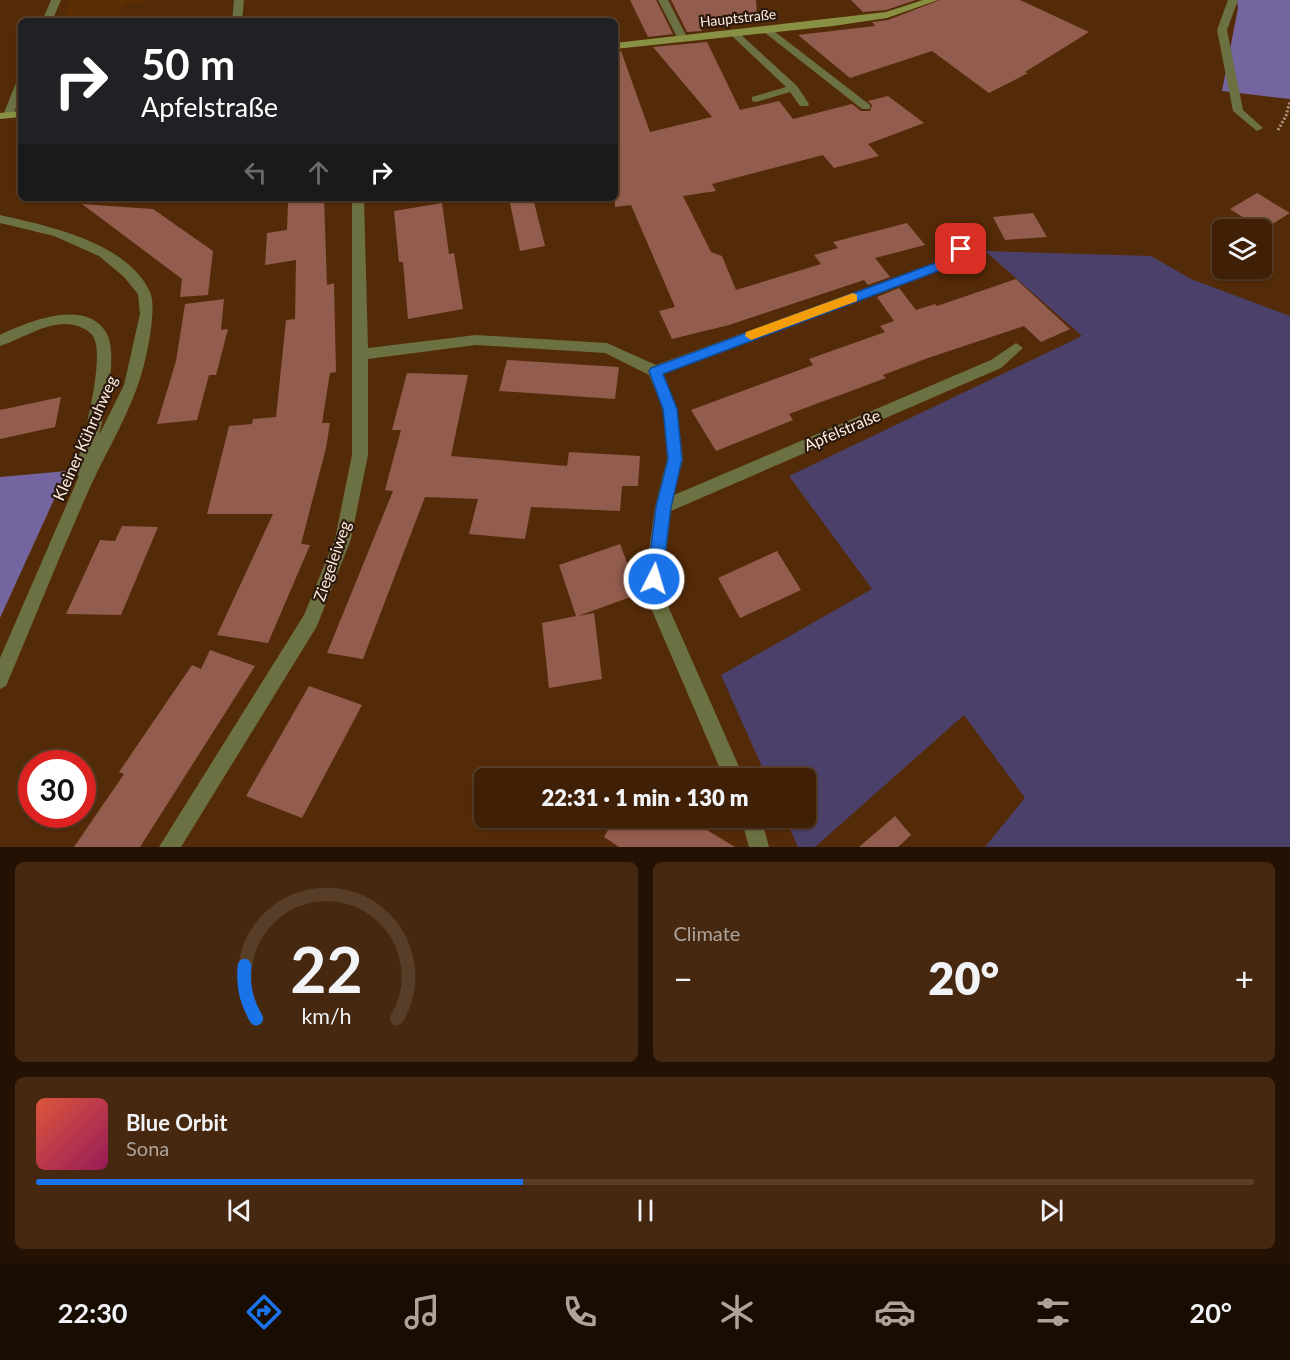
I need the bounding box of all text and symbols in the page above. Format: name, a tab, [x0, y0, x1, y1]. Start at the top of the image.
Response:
street label: Hauptstraße	[699, 5, 777, 30]
text: 50 m	[141, 39, 235, 89]
icon: right	[42, 42, 120, 120]
text: Apfelstraße	[141, 90, 278, 123]
icon: left	[239, 156, 272, 189]
icon: ahead	[302, 156, 335, 189]
icon: right	[365, 156, 398, 189]
map controls	[1212, 219, 1272, 279]
button: layers	[1212, 219, 1272, 279]
pin	[935, 223, 986, 274]
icon: arrive	[944, 232, 977, 265]
street label: Kleiner Kühruhweg	[49, 372, 121, 503]
street label: Apfelstraße	[801, 405, 883, 454]
street label: Ziegeleiweg	[309, 518, 354, 604]
position arrow	[622, 547, 686, 611]
speed limit sign: 30	[18, 750, 96, 828]
text: 22:31 · 1 min · 130 m	[542, 784, 748, 811]
text: Climate	[674, 921, 740, 945]
text: 22	[290, 931, 362, 1006]
text: 20°	[928, 951, 999, 1005]
text: −	[674, 958, 693, 998]
text: +	[1235, 958, 1254, 998]
text: km/h	[301, 1003, 351, 1029]
text: Blue Orbit	[126, 1109, 227, 1136]
text: Sona	[126, 1136, 169, 1160]
icon: previous	[223, 1194, 256, 1227]
icon: pause	[629, 1194, 662, 1227]
icon: next	[1035, 1194, 1068, 1227]
icon: directions	[243, 1291, 285, 1333]
icon: music	[401, 1291, 443, 1333]
icon: phone	[559, 1291, 601, 1333]
icon: climate	[716, 1291, 758, 1333]
icon: car	[874, 1291, 916, 1333]
icon: filters	[1032, 1291, 1074, 1333]
text: 22:30	[58, 1296, 127, 1329]
text: 20°	[1189, 1296, 1232, 1329]

